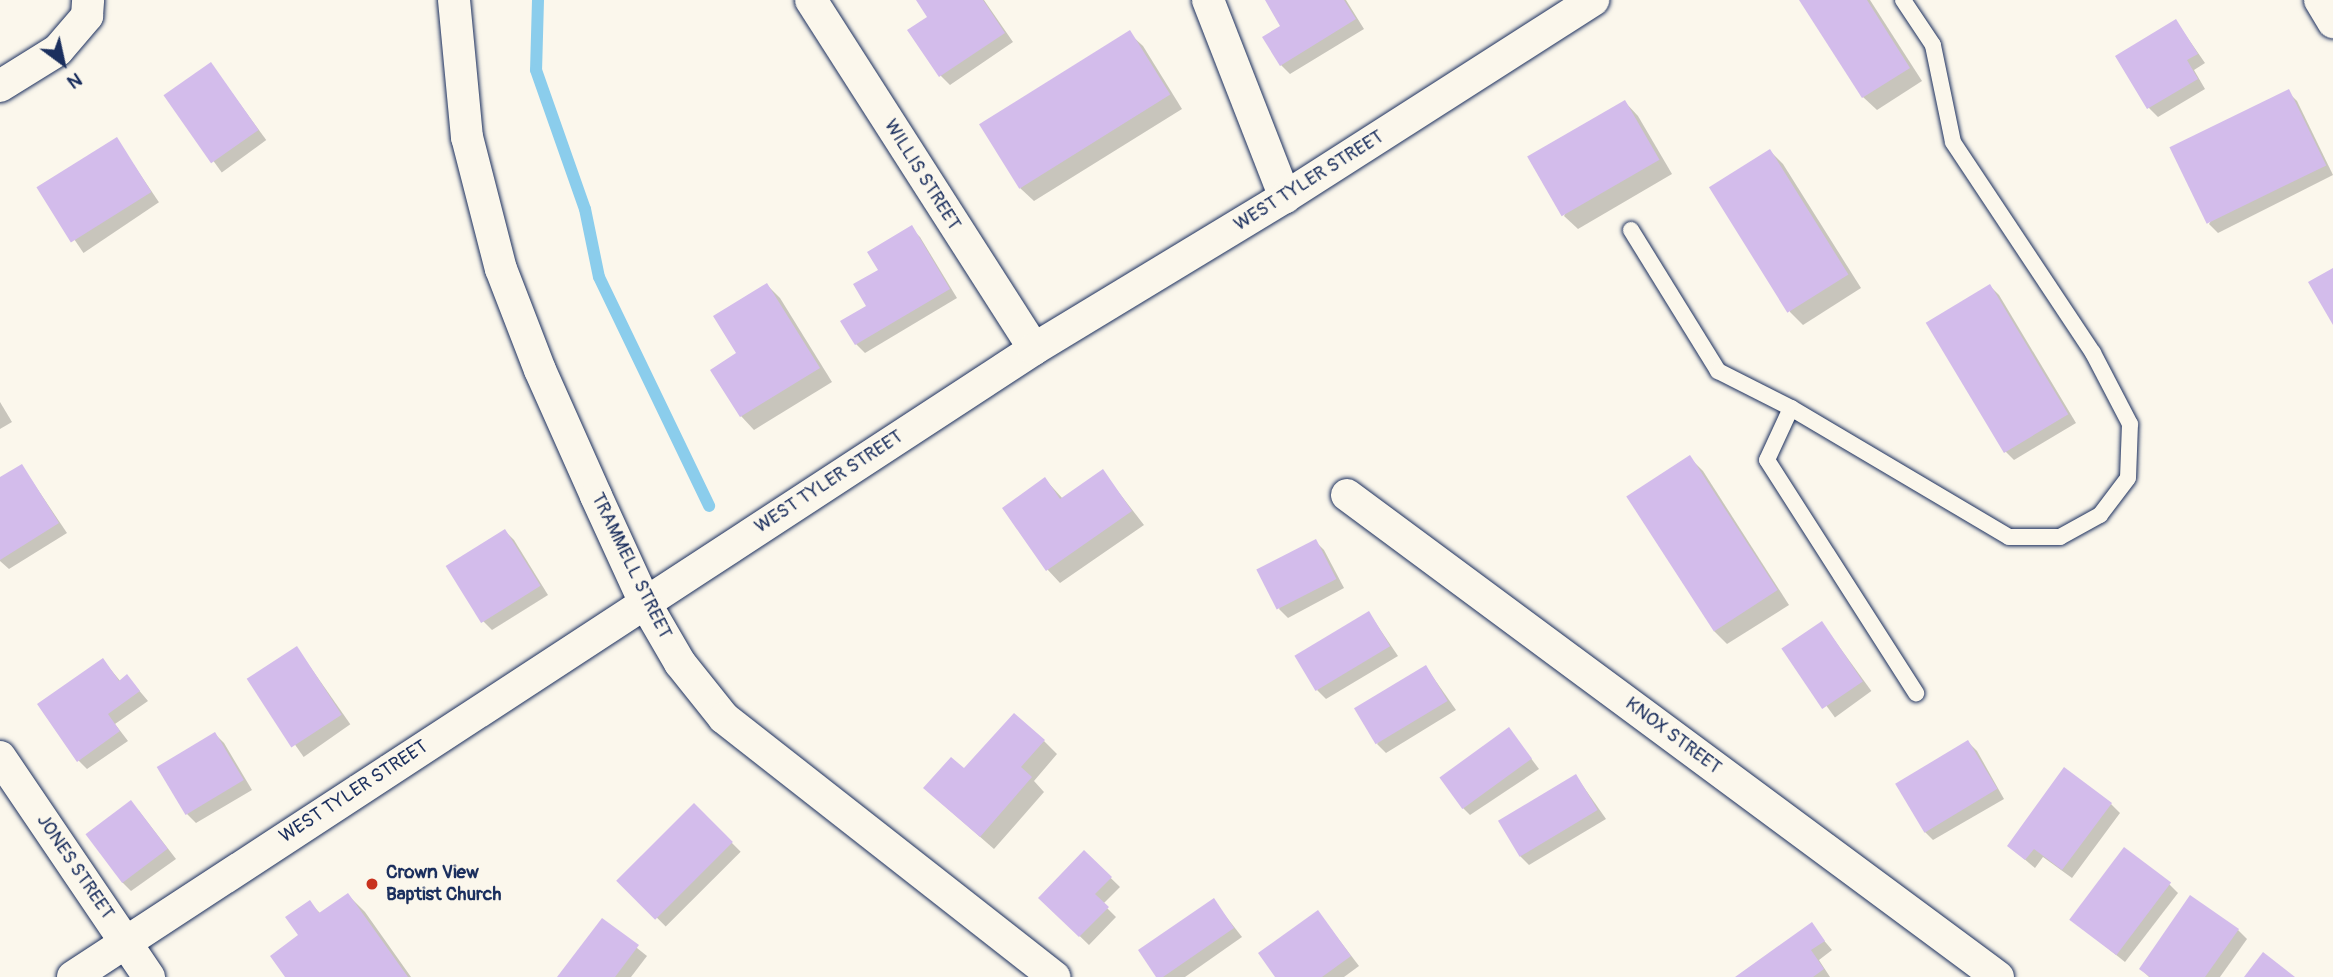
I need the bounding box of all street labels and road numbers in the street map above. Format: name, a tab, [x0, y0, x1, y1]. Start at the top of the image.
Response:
street label: WILLIS STREET	[879, 115, 965, 235]
street label: WEST TYLER STREET	[1230, 126, 1388, 236]
street label: WEST TYLER STREET	[751, 426, 907, 538]
street label: TRAMMELL STREET	[586, 489, 676, 643]
street label: KNOX STREET	[1621, 693, 1725, 779]
street label: WEST TYLER STREET	[276, 736, 432, 848]
street label: JONES STREET	[31, 810, 119, 924]

